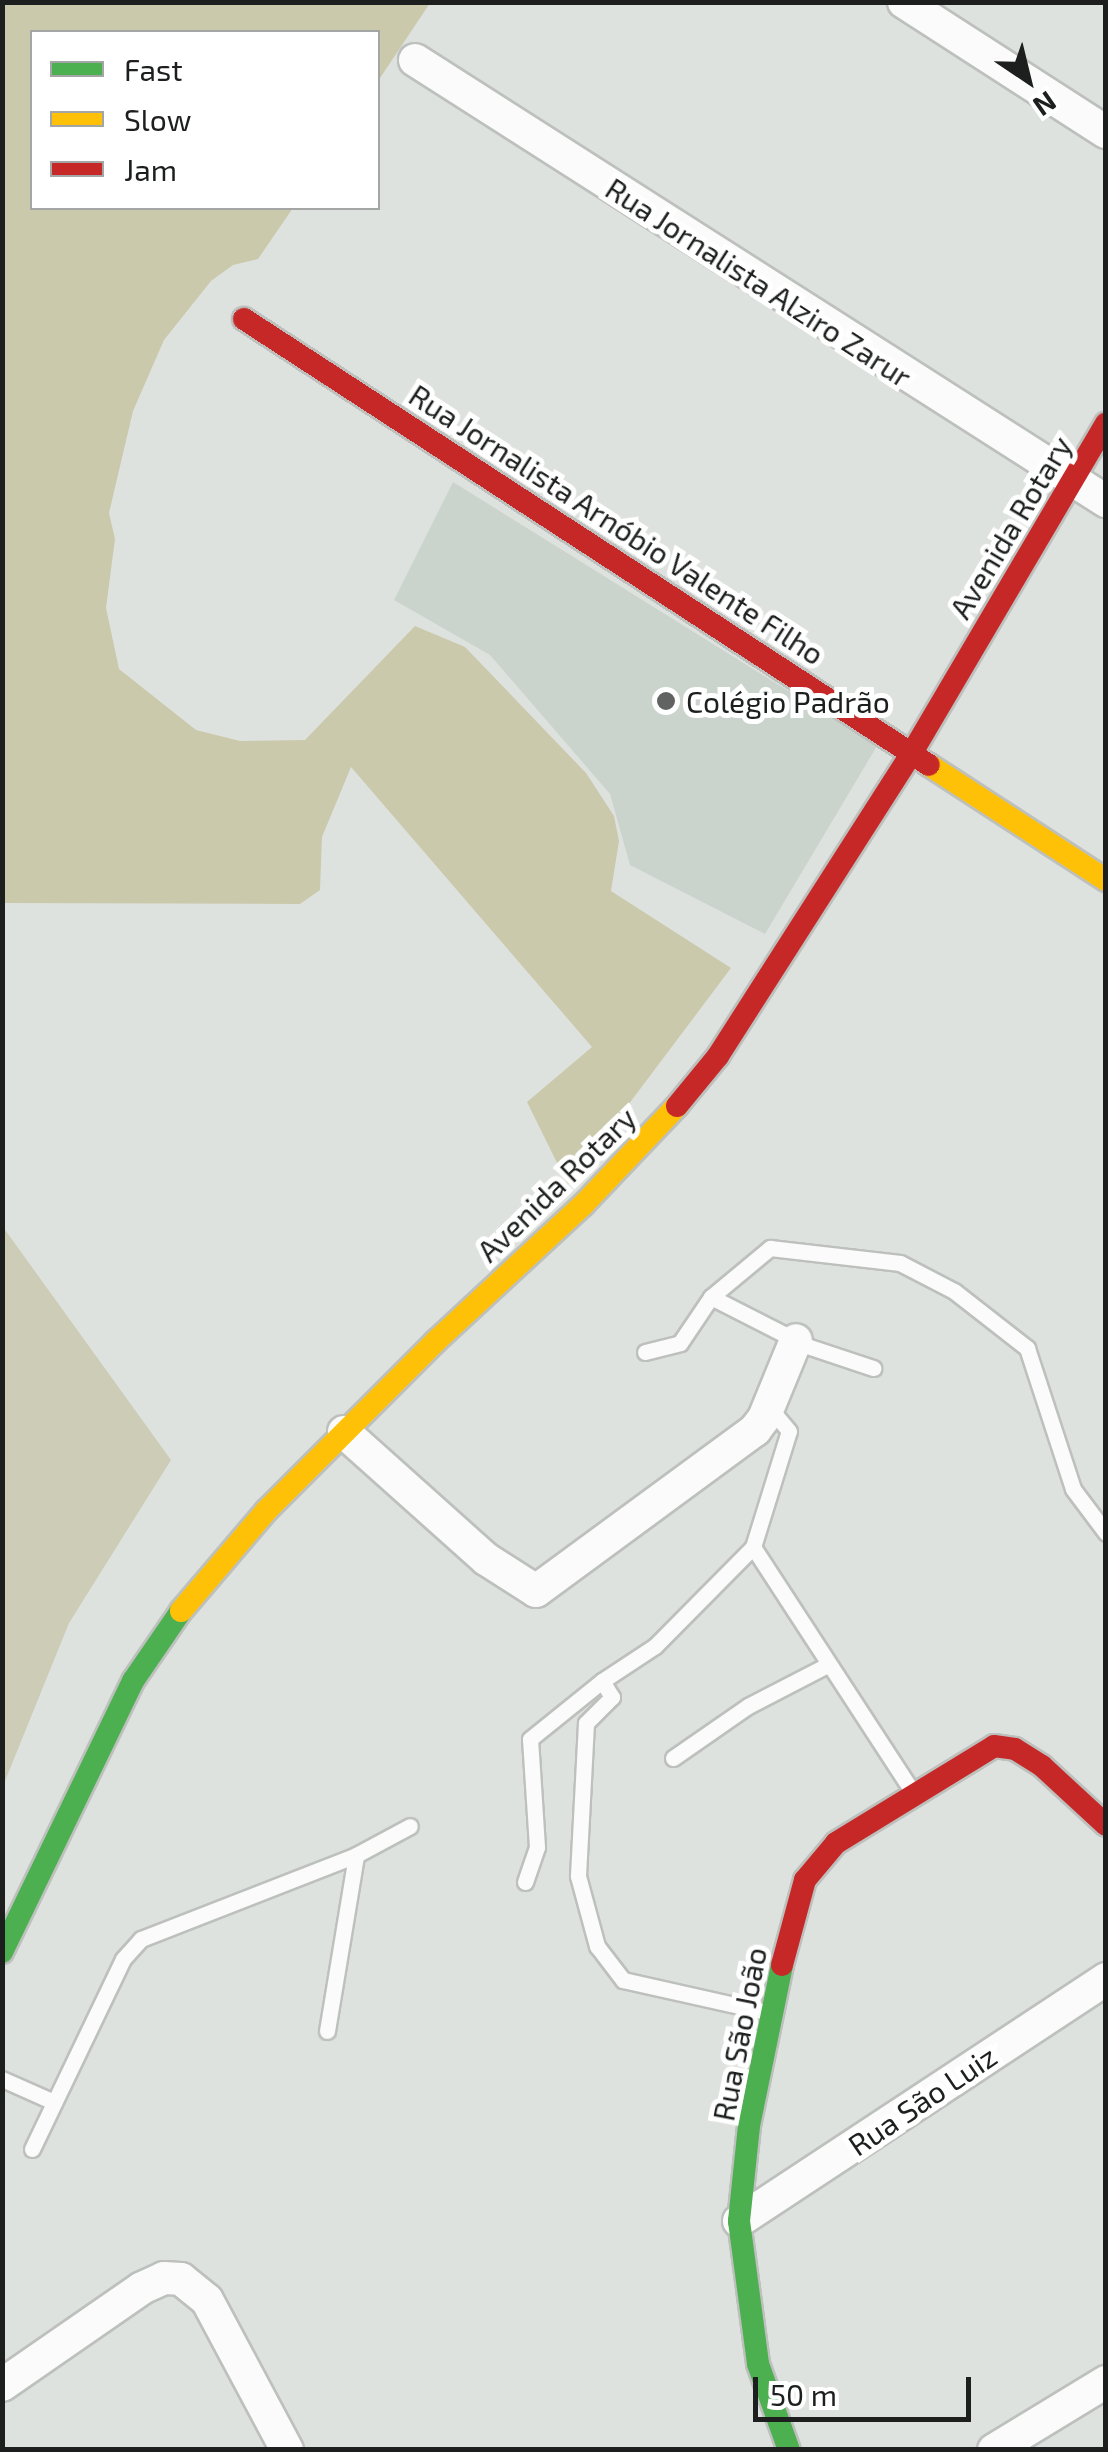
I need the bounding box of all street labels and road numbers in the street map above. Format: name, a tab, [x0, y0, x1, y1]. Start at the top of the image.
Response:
street label: Rua Jornalista Alziro Zarur	[599, 169, 919, 395]
street label: Rua Jornalista Arnóbio Valente Filho	[402, 376, 832, 672]
street label: Avenida Rotary	[941, 429, 1079, 625]
street label: Avenida Rotary	[469, 1099, 643, 1269]
street label: Rua São João	[704, 1944, 774, 2124]
street label: Rua São Luiz	[841, 2037, 1003, 2163]

